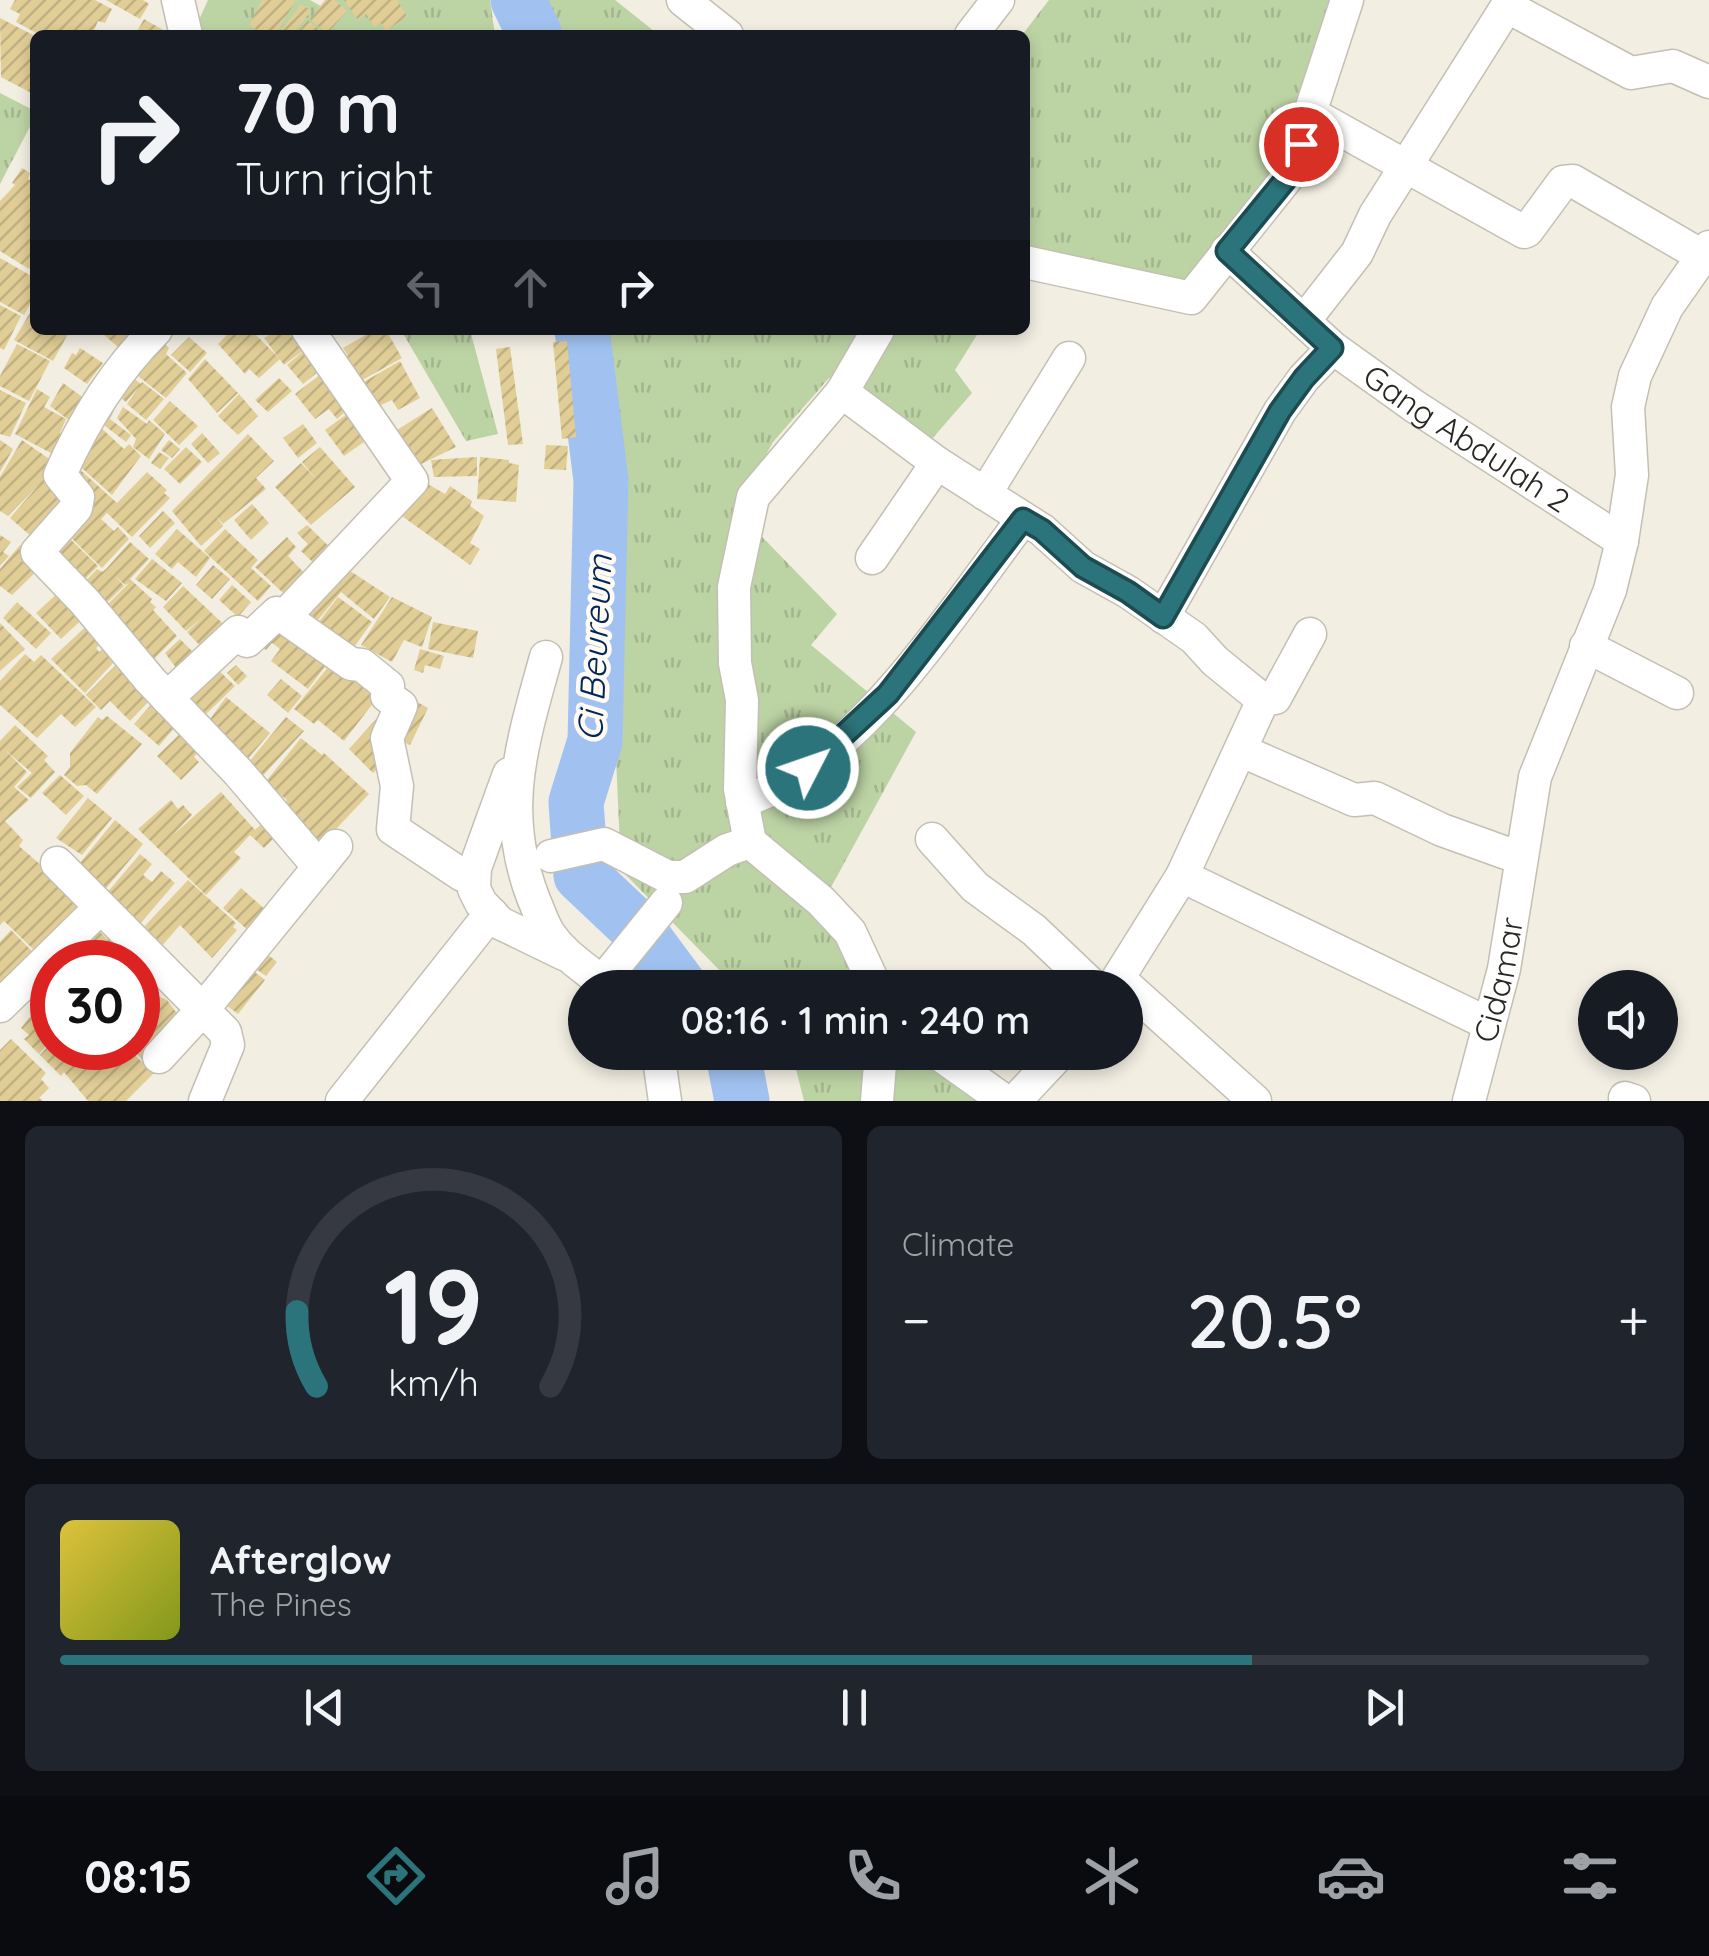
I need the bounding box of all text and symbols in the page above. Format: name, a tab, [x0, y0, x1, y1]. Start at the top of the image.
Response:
text: 70 m	[235, 63, 401, 151]
icon: right	[70, 70, 200, 200]
pin	[1259, 102, 1344, 187]
icon: arrive	[1274, 117, 1329, 172]
text: Turn right	[235, 150, 434, 206]
icon: left	[398, 260, 453, 315]
icon: ahead	[503, 260, 558, 315]
icon: right	[608, 260, 663, 315]
street label: Gang Abdulah 2	[1356, 355, 1577, 521]
water label: Ci Beureum	[567, 553, 621, 742]
position arrow	[756, 716, 860, 820]
street label: Cidamar	[1464, 914, 1531, 1047]
speed limit sign: 30	[30, 940, 160, 1070]
map controls	[1578, 970, 1678, 1070]
button: sound	[1578, 970, 1678, 1070]
text: 08:16 · 1 min · 240 m	[681, 996, 1030, 1044]
text: Climate	[902, 1224, 1014, 1264]
text: 19	[384, 1240, 483, 1370]
text: 20.5°	[1187, 1273, 1362, 1367]
text: −	[902, 1285, 931, 1354]
text: +	[1618, 1285, 1649, 1354]
text: km/h	[388, 1360, 479, 1405]
text: Afterglow	[210, 1536, 392, 1584]
text: The Pines	[210, 1584, 352, 1624]
icon: previous	[297, 1680, 352, 1735]
icon: pause	[827, 1680, 882, 1735]
icon: next	[1357, 1680, 1412, 1735]
icon: directions	[361, 1841, 431, 1911]
icon: music	[600, 1841, 670, 1911]
icon: phone	[838, 1841, 908, 1911]
icon: climate	[1077, 1841, 1147, 1911]
icon: car	[1316, 1841, 1386, 1911]
icon: filters	[1555, 1841, 1625, 1911]
text: 08:15	[84, 1848, 192, 1904]

